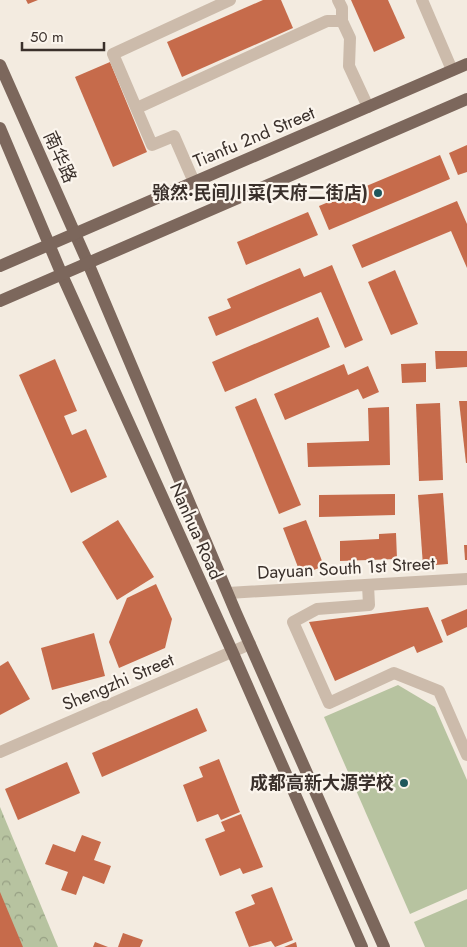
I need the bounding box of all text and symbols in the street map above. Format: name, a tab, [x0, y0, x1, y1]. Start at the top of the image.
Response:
scale bar	[22, 20, 105, 52]
text: 50 m	[30, 26, 64, 48]
street label: Tianfu 2nd Street	[189, 99, 319, 174]
street label: 南华路	[37, 127, 83, 187]
place label: 飸然·民间川菜(天府二街店)	[152, 180, 368, 206]
marker: 飸然·民间川菜(天府二街店)	[372, 187, 384, 199]
street label: Nanhua Road	[163, 478, 229, 584]
street label: Dayuan South 1st Street	[256, 550, 436, 586]
street label: Shengzhi Street	[58, 647, 178, 717]
place label: 成都高新大源学校	[250, 770, 394, 796]
marker: 成都高新大源学校	[398, 777, 410, 789]

